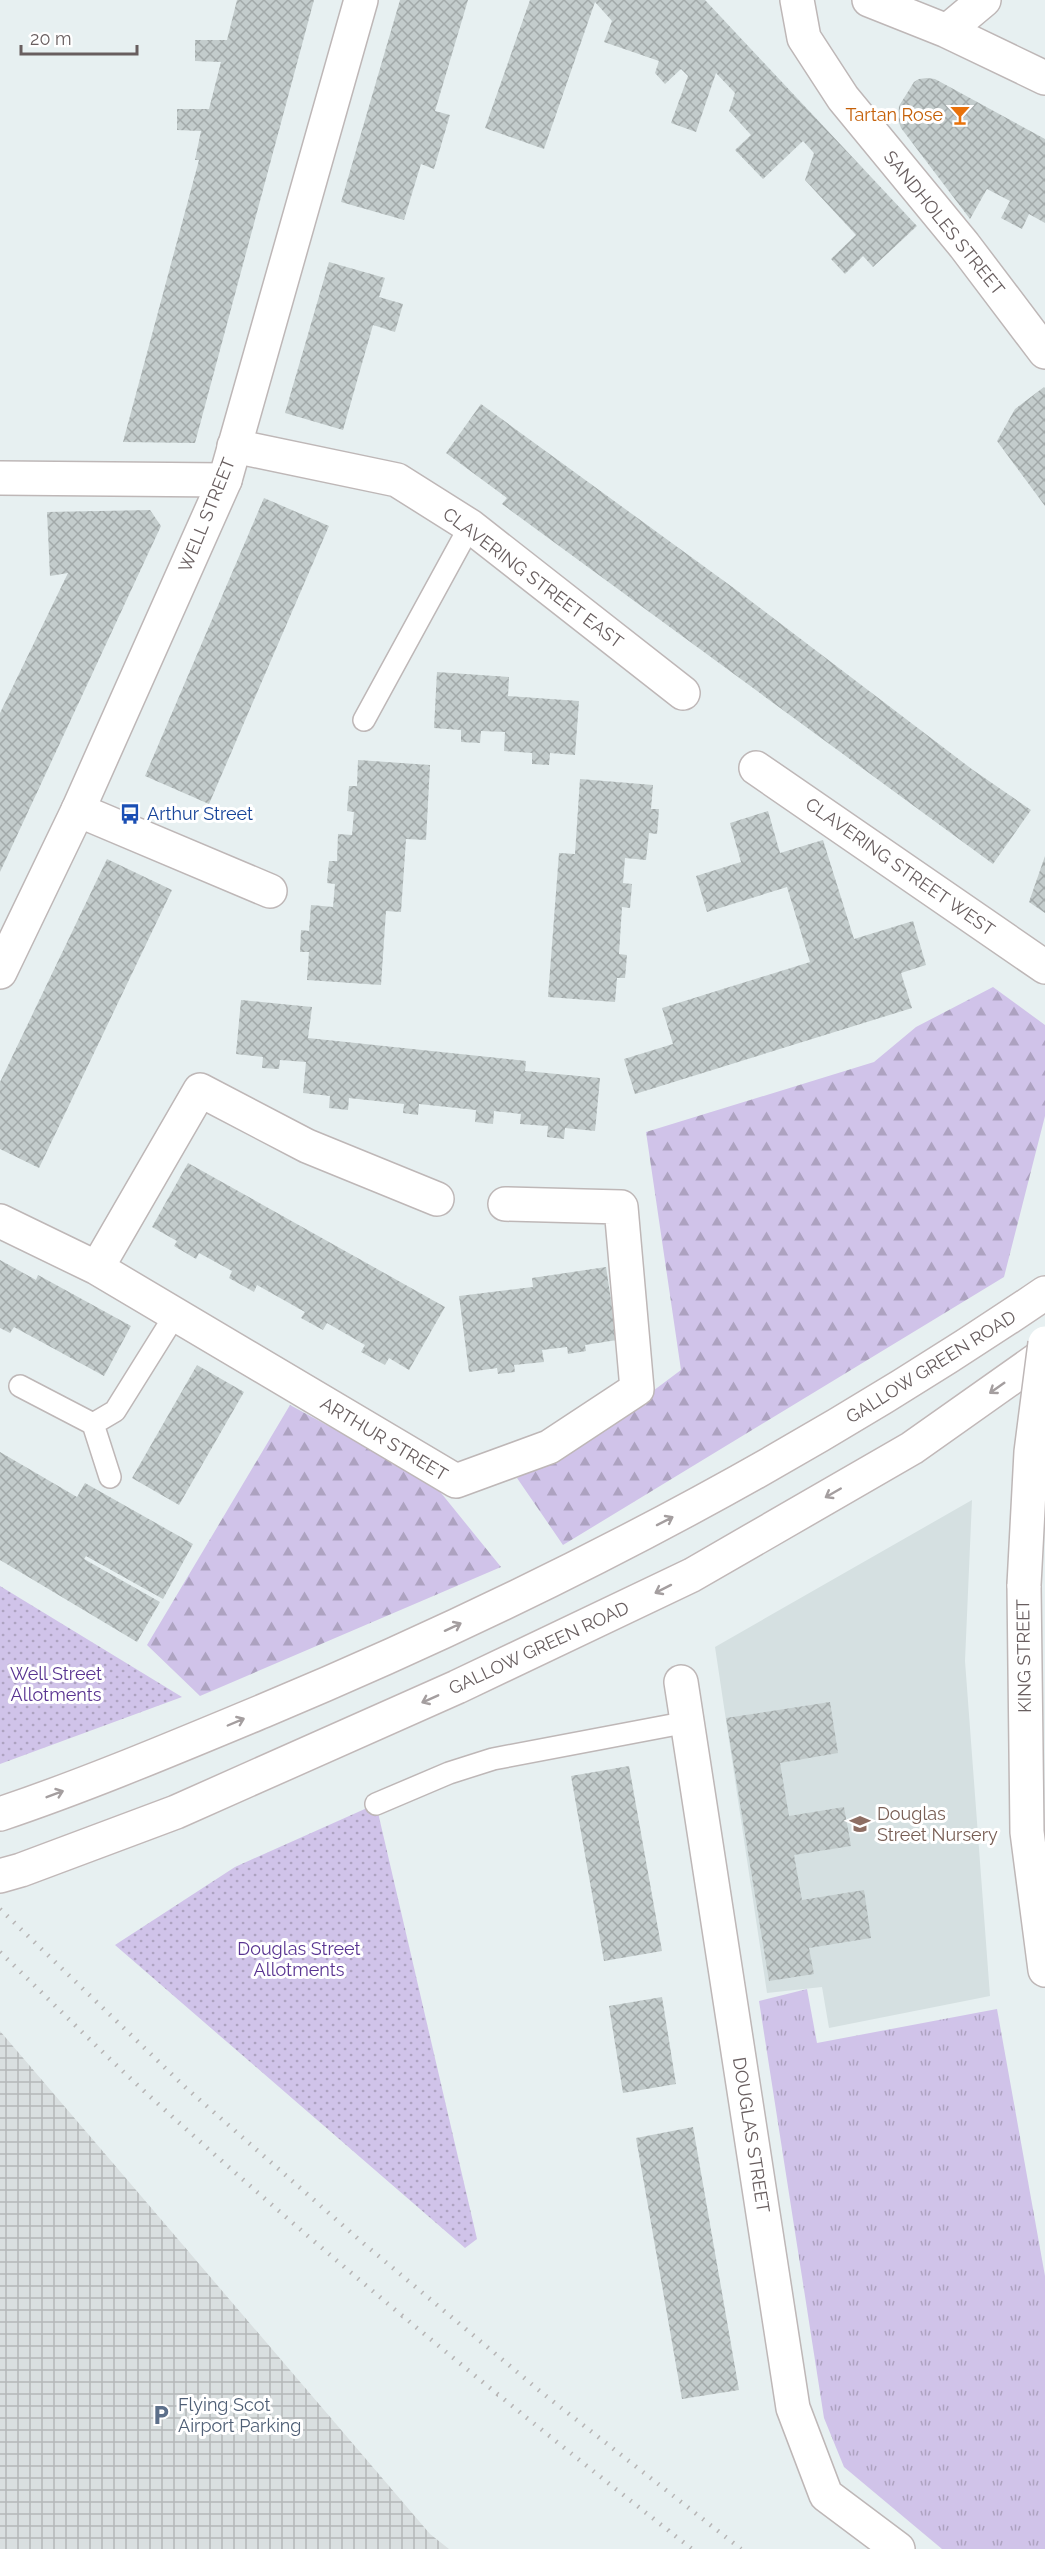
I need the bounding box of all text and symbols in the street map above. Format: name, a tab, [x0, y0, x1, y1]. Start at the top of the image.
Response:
scale bar	[21, 18, 136, 56]
text: 20 m	[30, 28, 72, 49]
bar icon: Tartan Rose	[948, 103, 972, 127]
place label: Tartan Rose	[845, 104, 943, 125]
street label: SANDHOLES STREET	[880, 146, 1009, 299]
street label: WELL STREET	[174, 455, 239, 575]
street label: CLAVERING STREET EAST	[439, 503, 628, 652]
street label: CLAVERING STREET WEST	[802, 793, 999, 940]
bus stop icon: Arthur Street	[118, 802, 142, 826]
place label: Arthur Street	[147, 803, 253, 824]
street label: GALLOW GREEN ROAD	[842, 1306, 1020, 1427]
one-way arrow	[990, 1382, 1006, 1394]
street label: ARTHUR STREET	[317, 1392, 452, 1485]
one-way arrow	[825, 1487, 842, 1499]
one-way arrow	[656, 1515, 673, 1527]
one-way arrow	[655, 1584, 673, 1595]
street label: GALLOW GREEN ROAD	[445, 1597, 632, 1699]
street label: KING STREET	[1012, 1599, 1035, 1713]
one-way arrow	[444, 1621, 462, 1633]
park label: Well Street Allotments	[10, 1663, 102, 1705]
one-way arrow	[422, 1694, 440, 1705]
one-way arrow	[227, 1716, 245, 1727]
one-way arrow	[45, 1788, 64, 1799]
place label: Douglas Street Nursery	[877, 1803, 998, 1845]
school or university icon: Douglas Street Nursery	[848, 1812, 872, 1836]
park label: Douglas Street Allotments	[237, 1938, 361, 1980]
street label: DOUGLAS STREET	[729, 2056, 774, 2214]
place label: Flying Scot Airport Parking	[178, 2394, 301, 2436]
parking icon: Flying Scot Airport Parking	[149, 2403, 173, 2427]

